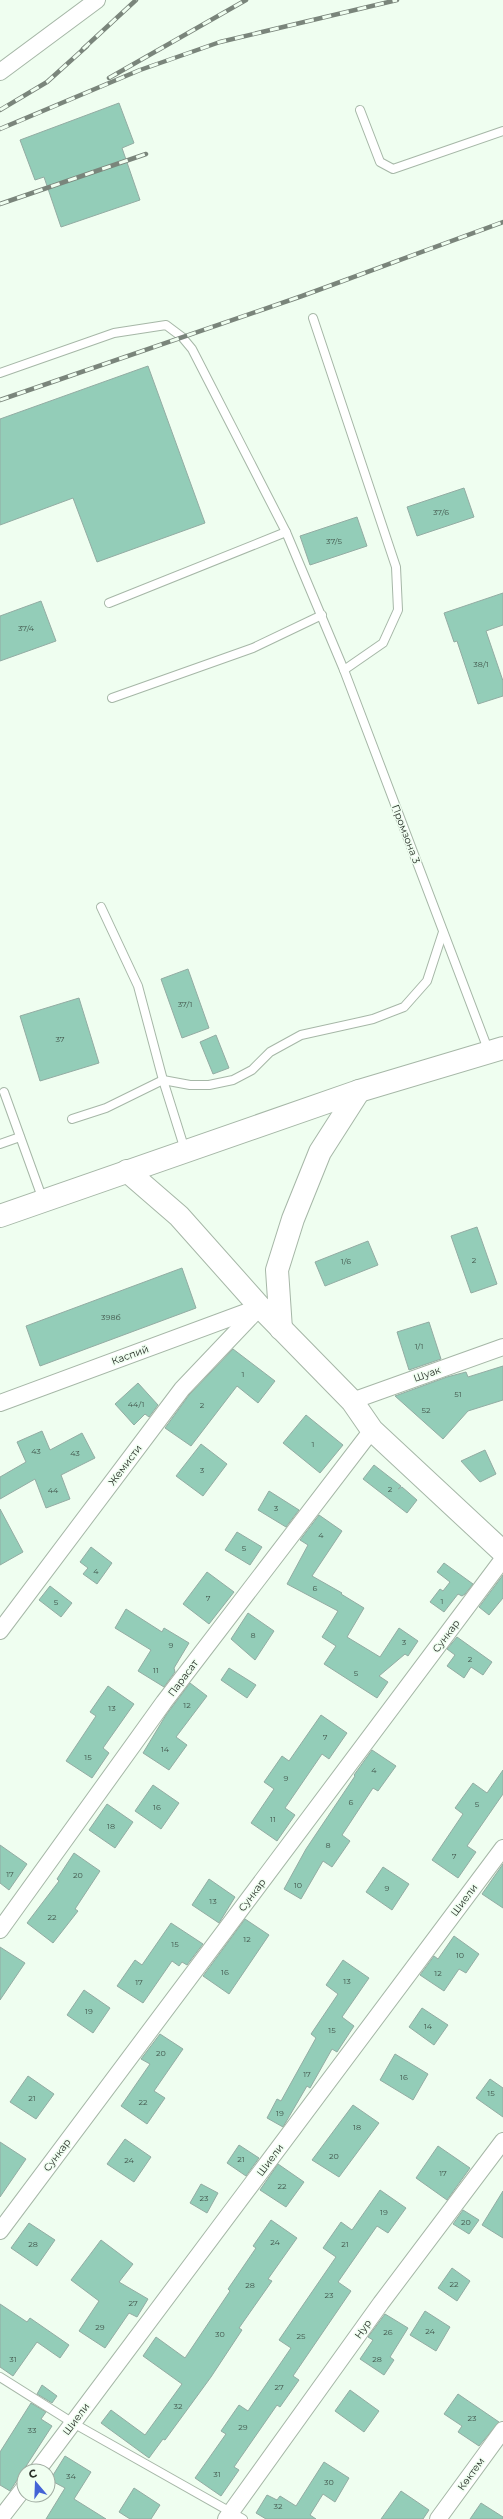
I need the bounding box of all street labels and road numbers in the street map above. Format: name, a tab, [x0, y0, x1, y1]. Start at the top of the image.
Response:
street label: Промзона 3	[389, 803, 423, 866]
street label: Каспий	[110, 1342, 150, 1368]
street label: Шуак	[412, 1363, 443, 1385]
street label: Жемисти	[105, 1442, 145, 1488]
street label: Сункар	[429, 1617, 463, 1655]
street label: Парасат	[165, 1657, 201, 1699]
street label: Сункар	[235, 1876, 269, 1914]
street label: Шиели	[448, 1881, 480, 1919]
street label: Сункар	[40, 2136, 74, 2174]
street label: Шиели	[254, 2141, 286, 2179]
street label: Нур	[352, 2317, 374, 2341]
street label: Шиели	[60, 2400, 92, 2438]
street label: Көктем	[455, 2455, 487, 2493]

